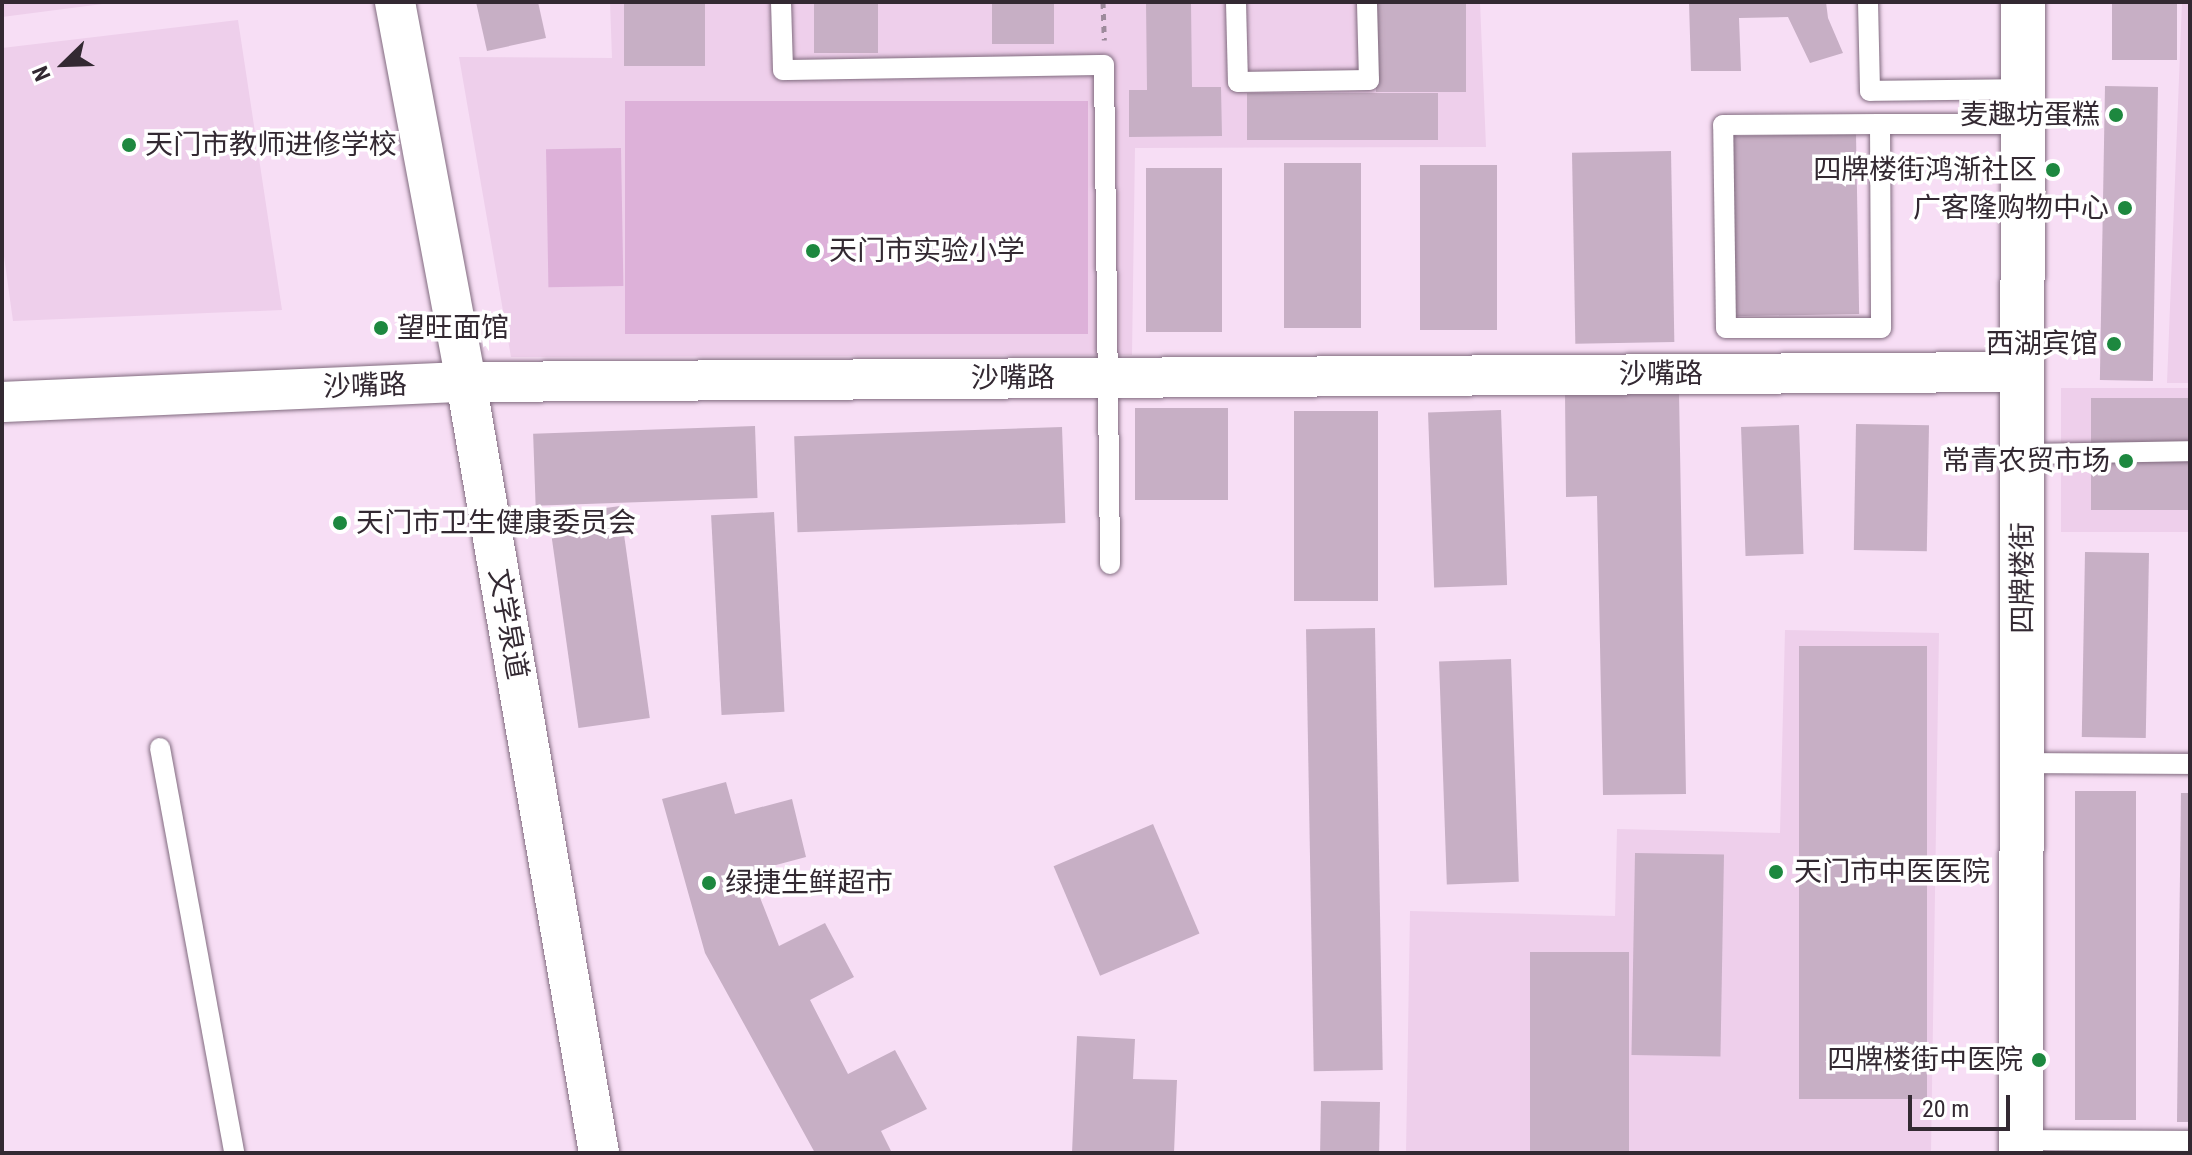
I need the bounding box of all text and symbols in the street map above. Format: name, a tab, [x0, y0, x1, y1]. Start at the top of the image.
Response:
north arrow	[24, 24, 104, 104]
text: N	[27, 62, 56, 85]
place label: 麦趣坊蛋糕	[1960, 98, 2100, 132]
marker: 麦趣坊蛋糕	[2107, 106, 2125, 124]
place label: 天门市教师进修学校	[145, 128, 397, 162]
marker: 天门市教师进修学校	[120, 136, 138, 154]
place label: 四牌楼街鸿渐社区	[1813, 153, 2037, 187]
marker: 四牌楼街鸿渐社区	[2044, 161, 2062, 179]
place label: 广客隆购物中心	[1913, 191, 2109, 225]
marker: 广客隆购物中心	[2116, 199, 2134, 217]
place label: 天门市实验小学	[829, 234, 1025, 268]
marker: 天门市实验小学	[804, 242, 822, 260]
place label: 望旺面馆	[397, 311, 509, 345]
marker: 望旺面馆	[372, 319, 390, 337]
place label: 西湖宾馆	[1986, 327, 2098, 361]
marker: 西湖宾馆	[2105, 335, 2123, 353]
street label: 沙嘴路	[1619, 357, 1703, 391]
street label: 沙嘴路	[971, 361, 1055, 395]
street label: 沙嘴路	[322, 368, 408, 404]
place label: 常青农贸市场	[1942, 444, 2110, 478]
marker: 常青农贸市场	[2117, 452, 2135, 470]
place label: 天门市卫生健康委员会	[356, 506, 636, 540]
marker: 天门市卫生健康委员会	[331, 514, 349, 532]
street label: 四牌楼街	[2006, 522, 2040, 634]
street label: 文学泉道	[482, 566, 534, 682]
place label: 天门市中医医院	[1794, 855, 1990, 889]
marker: 天门市中医医院	[1765, 861, 1787, 883]
place label: 绿捷生鲜超市	[725, 866, 893, 900]
marker: 绿捷生鲜超市	[700, 874, 718, 892]
place label: 四牌楼街中医院	[1827, 1043, 2023, 1077]
marker: 四牌楼街中医院	[2030, 1051, 2048, 1069]
scale bar	[1912, 1079, 2014, 1129]
text: 20 m	[1922, 1095, 1969, 1123]

